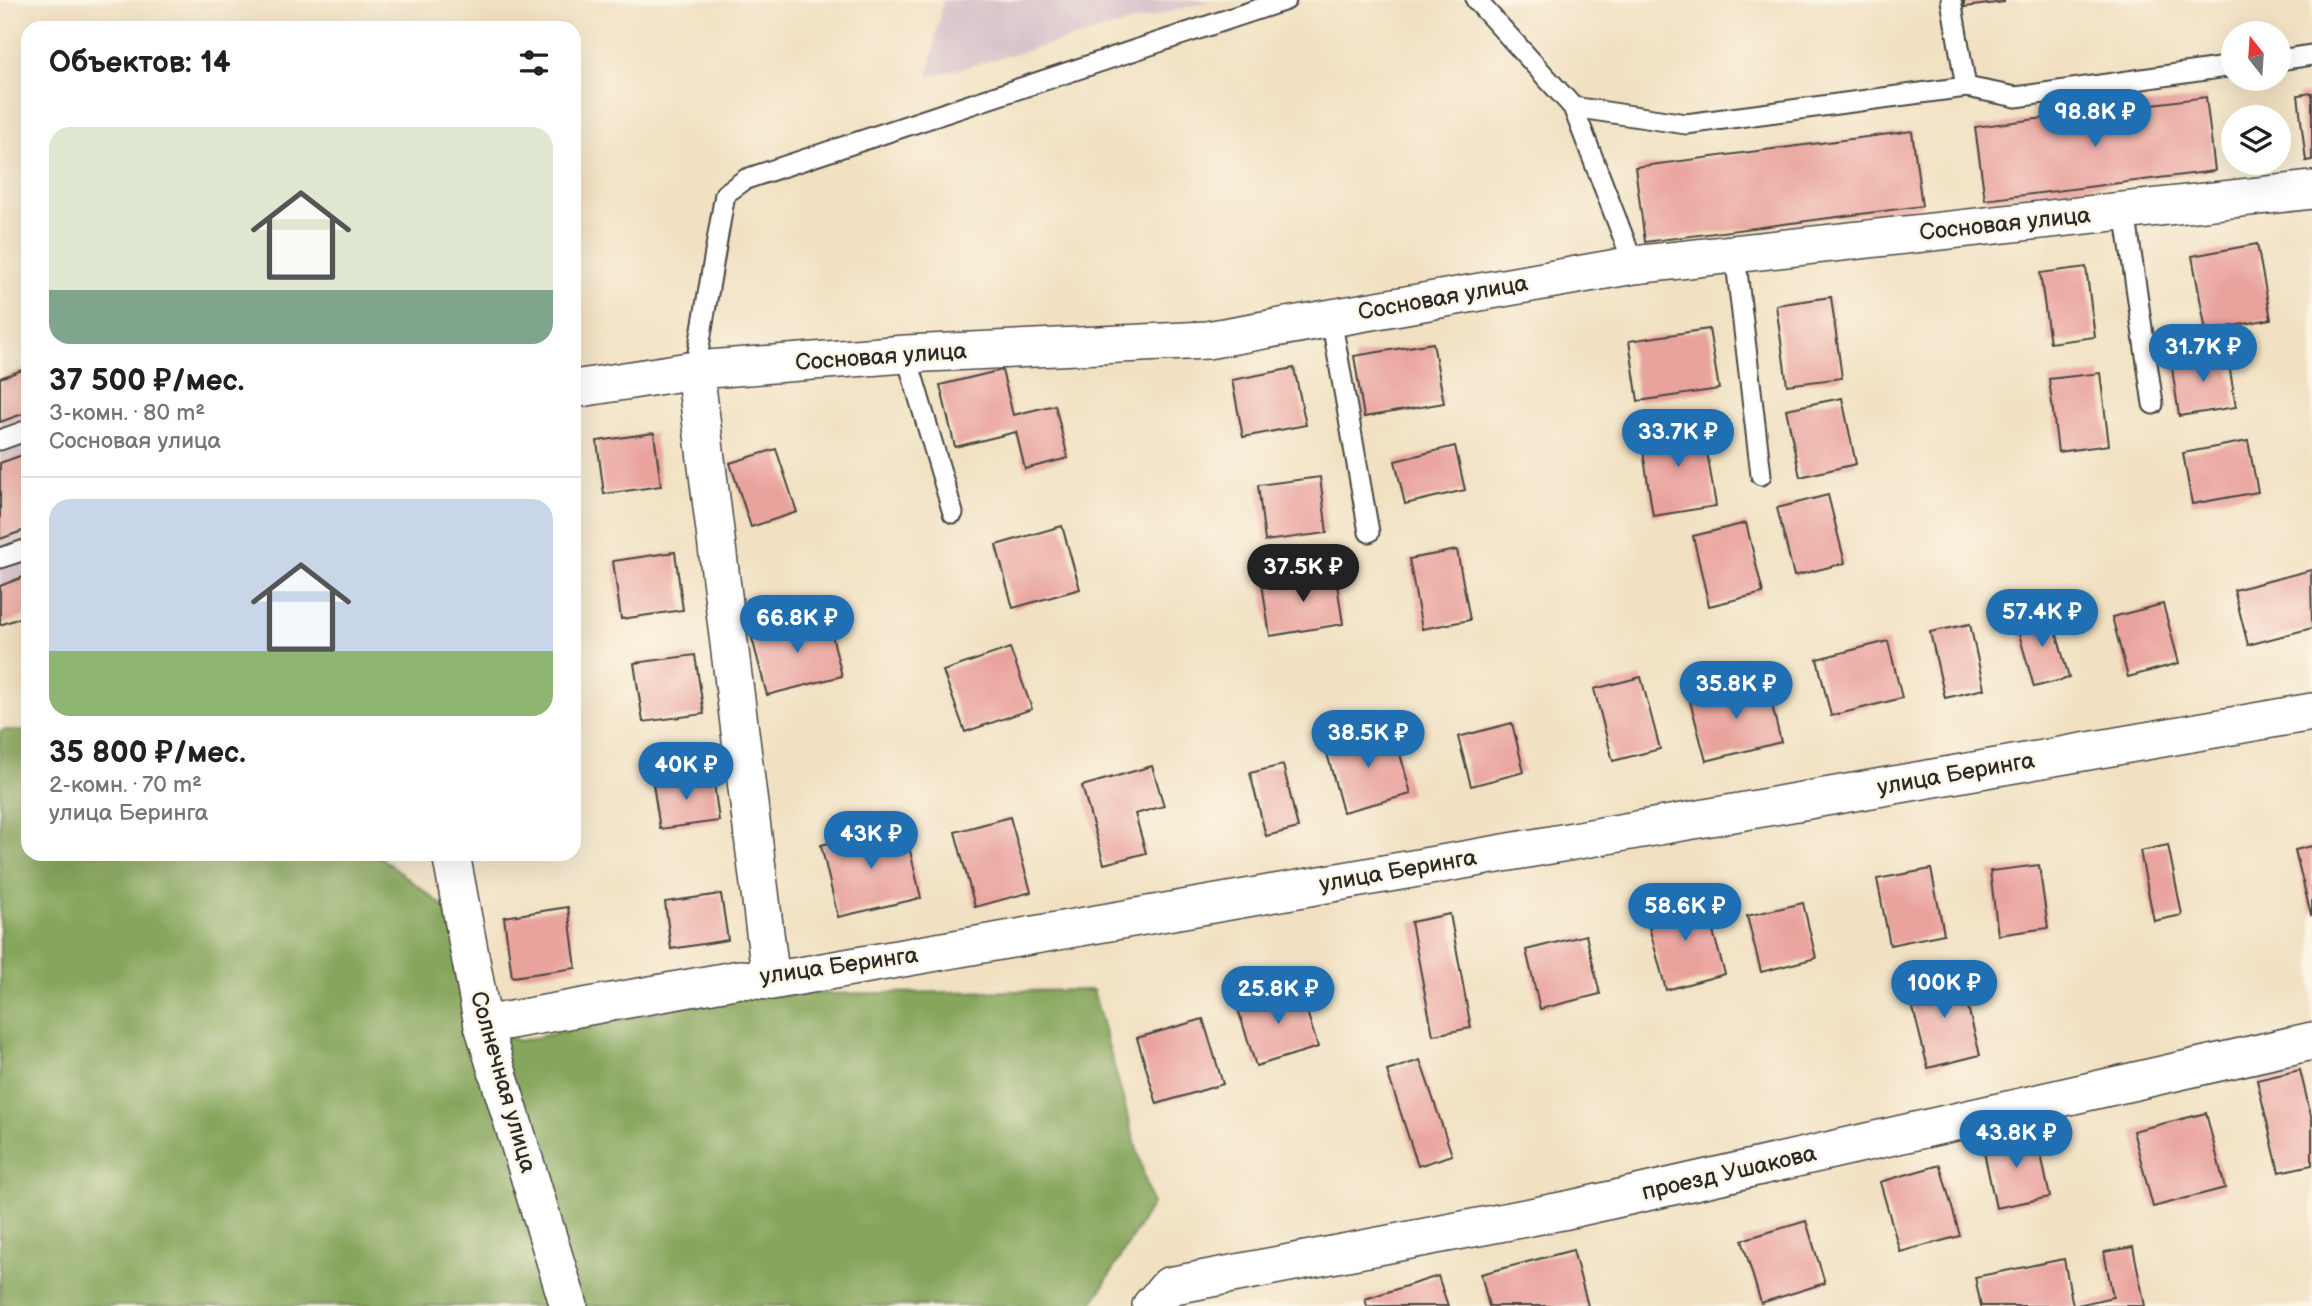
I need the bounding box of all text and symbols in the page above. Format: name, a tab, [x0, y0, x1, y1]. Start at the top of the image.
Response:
north arrow	[2221, 21, 2291, 91]
map controls	[2221, 21, 2291, 175]
icon: filters	[515, 44, 553, 82]
text: Объектов: 14	[49, 45, 231, 81]
pin: 98.8K ₽	[2030, 90, 2160, 149]
text: 98.8K ₽	[2054, 98, 2136, 126]
button: layers	[2221, 105, 2291, 175]
icon: home	[238, 172, 364, 298]
street label: Сосновая улица	[1918, 201, 2092, 247]
street label: Сосновая улица	[1356, 269, 1531, 327]
pin: 31.7K ₽	[2138, 324, 2268, 384]
text: 31.7K ₽	[2165, 333, 2241, 361]
street label: Сосновая улица	[794, 337, 968, 377]
text: 37 500 ₽/мес.	[49, 363, 244, 399]
text: 3-комн. · 80 m²	[49, 399, 205, 427]
pin: 33.7K ₽	[1613, 410, 1743, 469]
text: 33.7K ₽	[1638, 418, 1718, 446]
text: Сосновая улица	[49, 427, 221, 455]
icon: home	[238, 544, 364, 670]
pin: 37.5K ₽	[1238, 544, 1368, 604]
text: 37.5K ₽	[1263, 553, 1343, 581]
pin: 57.4K ₽	[1977, 590, 2107, 649]
pin: 66.8K ₽	[732, 596, 862, 655]
text: 57.4K ₽	[2002, 598, 2082, 626]
text: 66.8K ₽	[756, 604, 838, 632]
pin: 35.8K ₽	[1671, 662, 1801, 721]
text: 35.8K ₽	[1696, 670, 1776, 698]
pin: 38.5K ₽	[1303, 710, 1433, 770]
text: 38.5K ₽	[1328, 719, 1408, 747]
text: 35 800 ₽/мес.	[49, 735, 246, 771]
pin: 40K ₽	[637, 742, 735, 802]
street label: улица Беринга	[1875, 746, 2037, 802]
text: 40K ₽	[654, 751, 718, 779]
text: 2-комн. · 70 m²	[49, 771, 202, 799]
text: улица Беринга	[49, 799, 208, 827]
pin: 43K ₽	[822, 812, 920, 871]
text: 43K ₽	[840, 820, 902, 848]
street label: улица Беринга	[1317, 843, 1479, 899]
pin: 58.6K ₽	[1620, 884, 1750, 943]
text: 58.6K ₽	[1644, 892, 1726, 920]
street label: улица Беринга	[758, 941, 920, 991]
pin: 100K ₽	[1887, 960, 2001, 1020]
pin: 25.8K ₽	[1213, 967, 1343, 1026]
text: 100K ₽	[1907, 969, 1981, 997]
text: 25.8K ₽	[1237, 975, 1319, 1003]
street label: Солнечная улица	[464, 988, 542, 1176]
pin: 43.8K ₽	[1951, 1110, 2081, 1170]
text: 43.8K ₽	[1975, 1119, 2057, 1147]
street label: проезд Ушакова	[1639, 1139, 1819, 1207]

